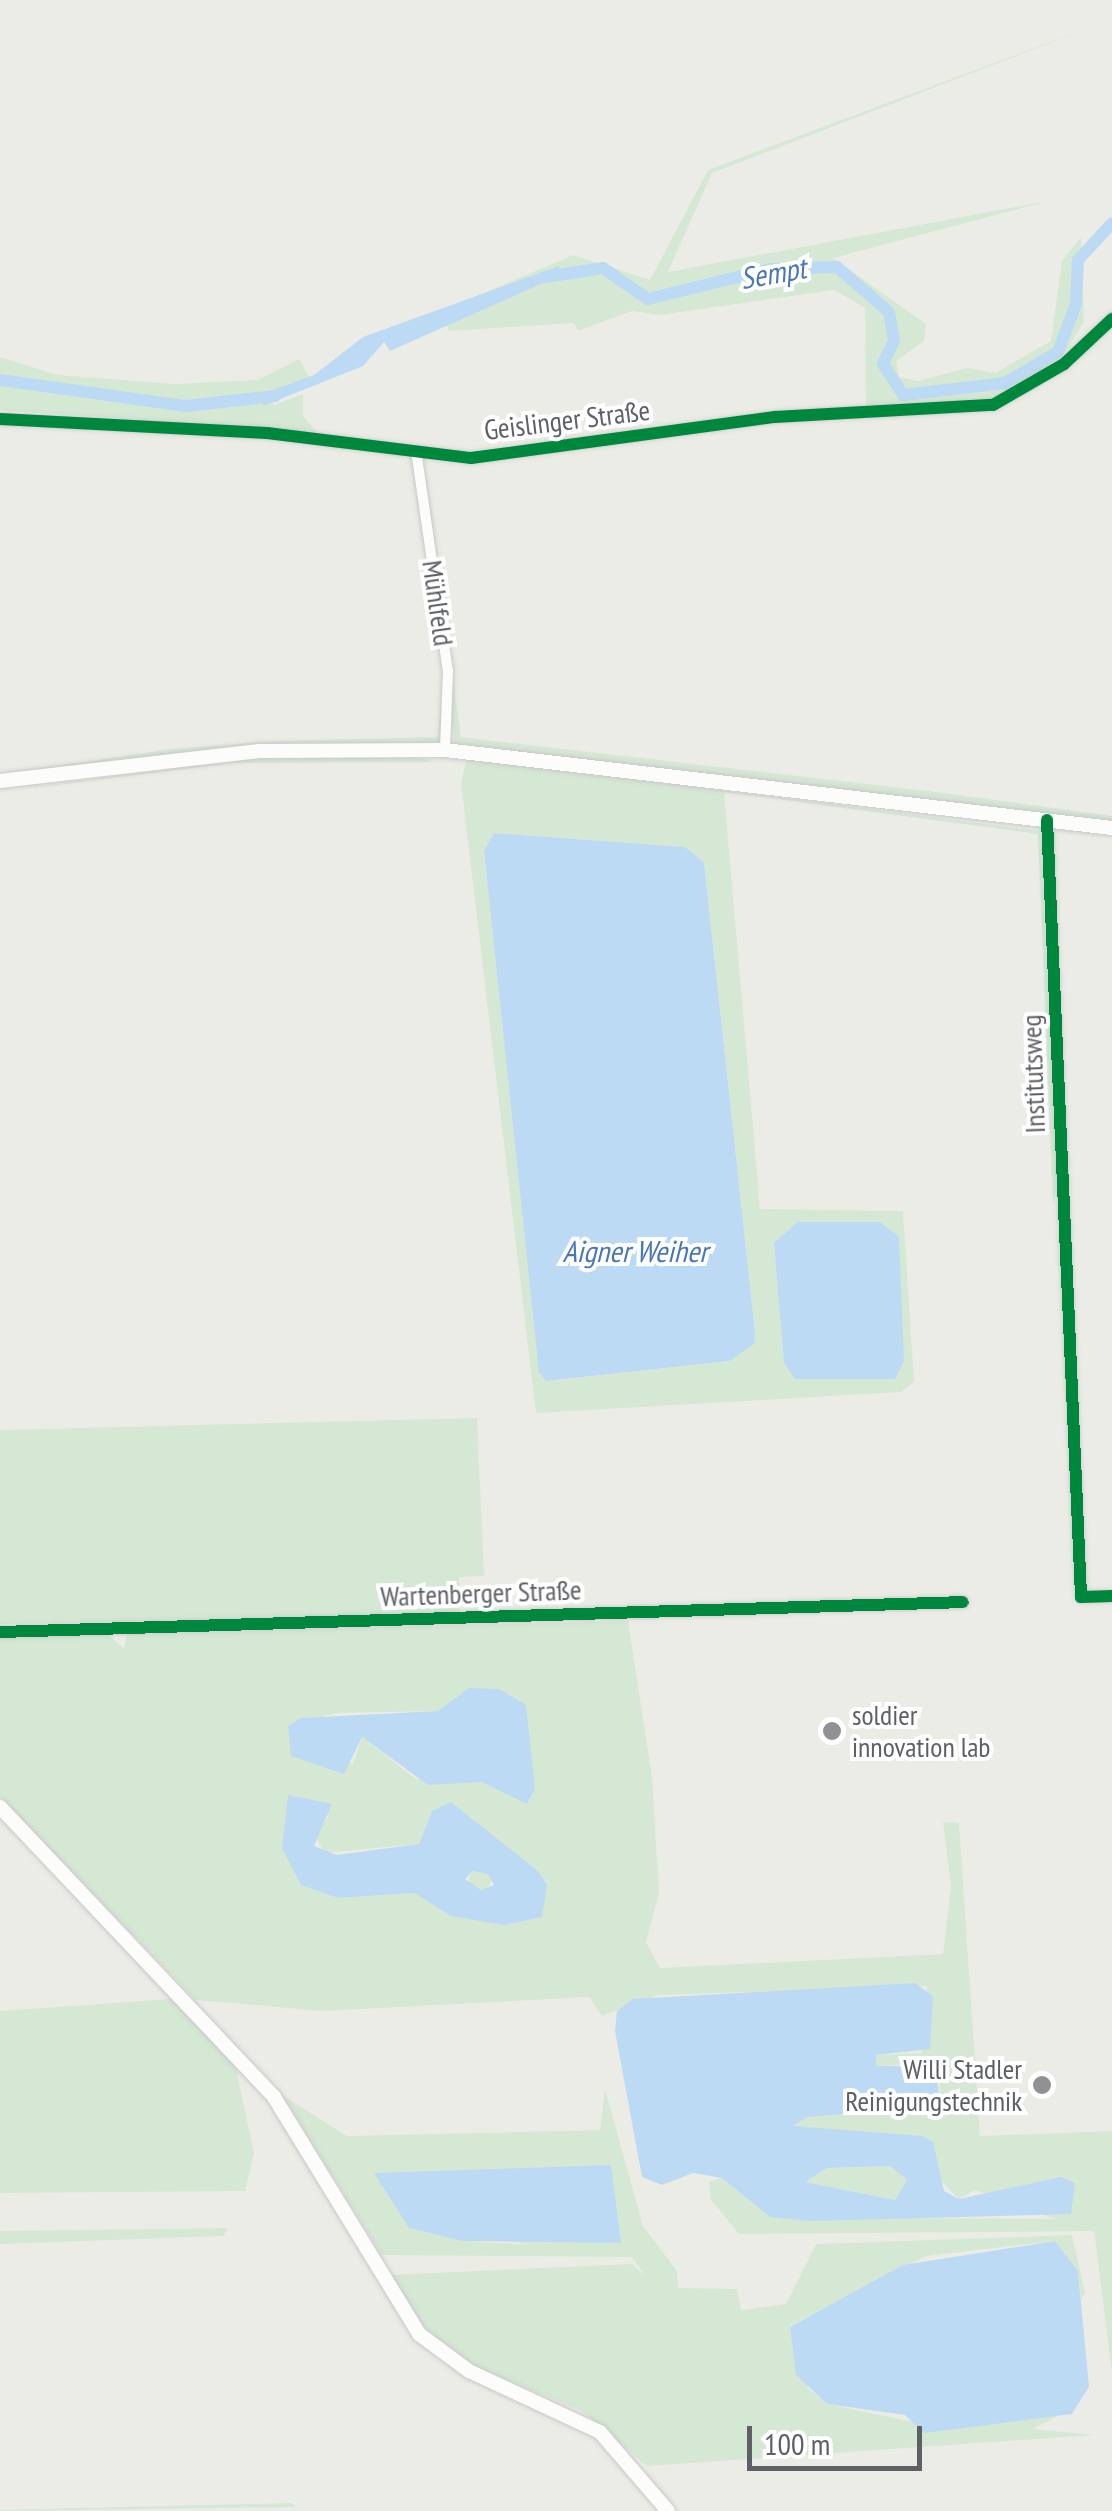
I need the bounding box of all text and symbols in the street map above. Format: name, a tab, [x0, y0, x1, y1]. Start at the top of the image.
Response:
water label: Sempt	[737, 250, 809, 296]
street label: Geislinger Straße	[482, 393, 652, 447]
street label: Mühlfeld	[415, 558, 461, 648]
street label: Institutsweg	[1014, 1014, 1052, 1134]
water label: Aigner Weiher	[562, 1233, 708, 1269]
street label: Wartenberger Straße	[380, 1573, 582, 1613]
place label: soldier innovation lab	[852, 1698, 991, 1764]
marker: soldier innovation lab	[821, 1720, 843, 1742]
place label: Willi Stadler Reinigungstechnik	[845, 2052, 1022, 2118]
marker: Willi Stadler Reinigungstechnik	[1031, 2074, 1053, 2096]
scale bar	[752, 2406, 927, 2468]
text: 100 m	[764, 2424, 830, 2463]

